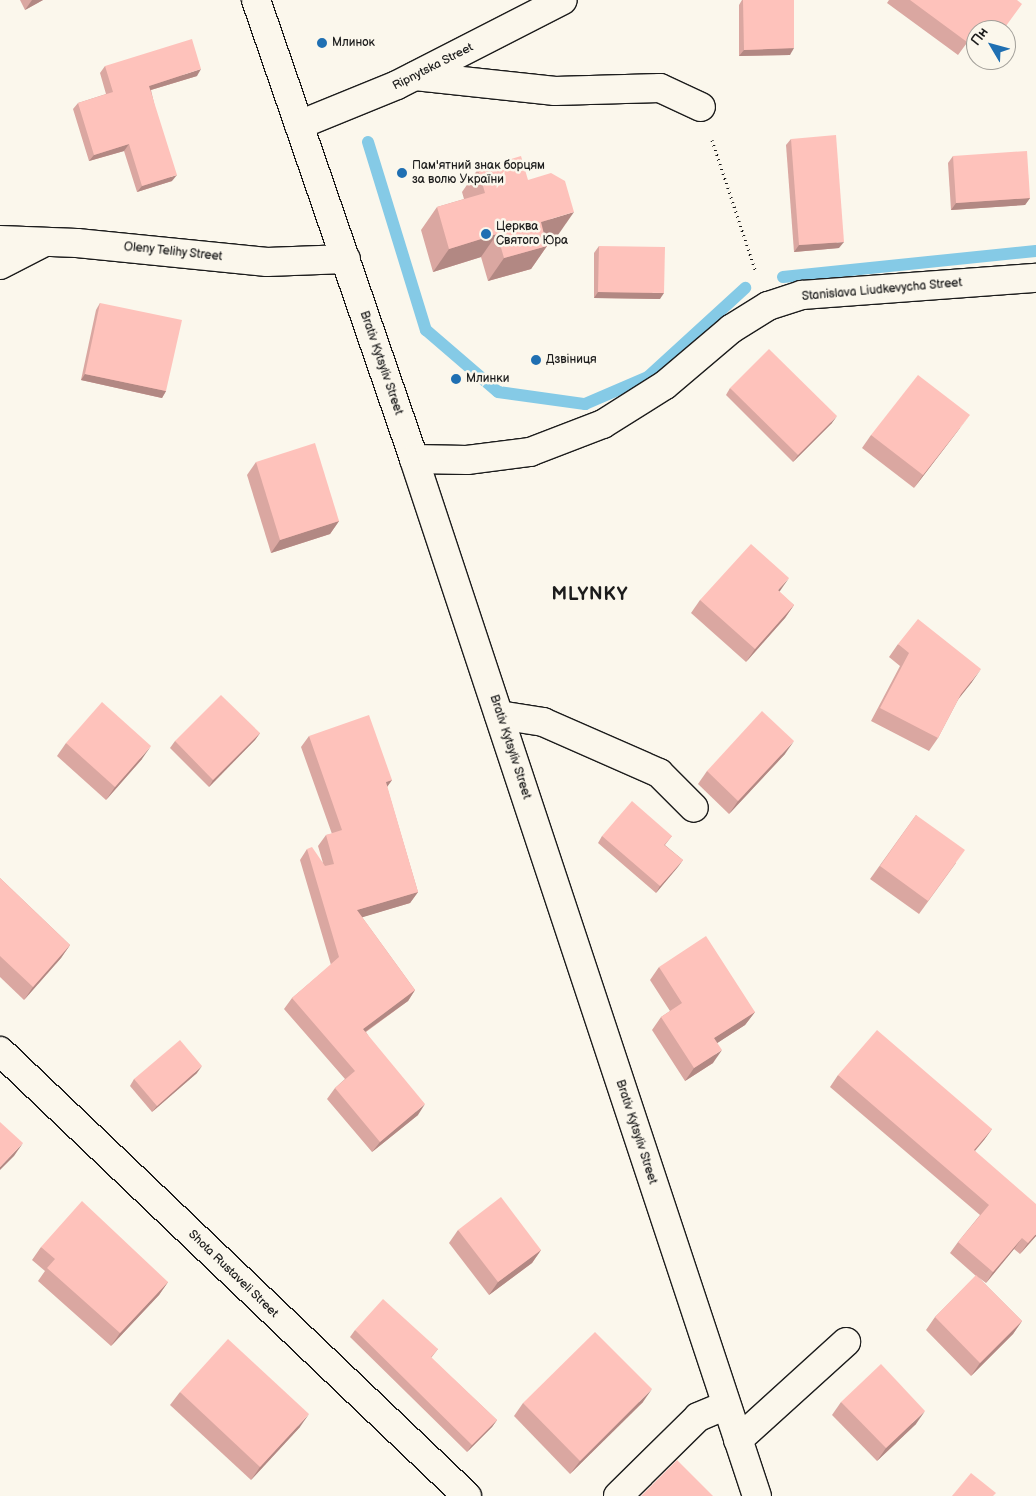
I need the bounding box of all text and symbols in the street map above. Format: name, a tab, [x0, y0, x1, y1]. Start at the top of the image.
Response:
north arrow	[966, 20, 1016, 70]
text: Пн	[967, 24, 992, 49]
place label: Млинок	[332, 36, 375, 50]
marker: Млинок	[316, 37, 328, 49]
street label: Ripnytska Street	[390, 40, 476, 94]
place label: Пам'ятний знак борцям за волю України	[412, 159, 545, 187]
marker: Пам'ятний знак борцям за волю України	[396, 167, 408, 179]
place label: Церква Святого Юра	[496, 220, 568, 248]
marker: Церква Святого Юра	[480, 228, 492, 240]
street label: Oleny Telihy Street	[122, 240, 224, 264]
street label: Stanislava Liudkevycha Street	[801, 276, 963, 304]
street label: Brativ Kytsyliv Street	[356, 309, 406, 417]
place label: Дзвіниця	[546, 353, 597, 367]
marker: Дзвіниця	[530, 354, 542, 366]
place label: Млинки	[466, 372, 509, 386]
marker: Млинки	[450, 373, 462, 385]
district label: MLYNKY	[551, 584, 629, 606]
street label: Brativ Kytsyliv Street	[486, 693, 534, 801]
street label: Brativ Kytsyliv Street	[612, 1078, 660, 1186]
street label: Shota Rustaveli Street	[185, 1227, 281, 1321]

